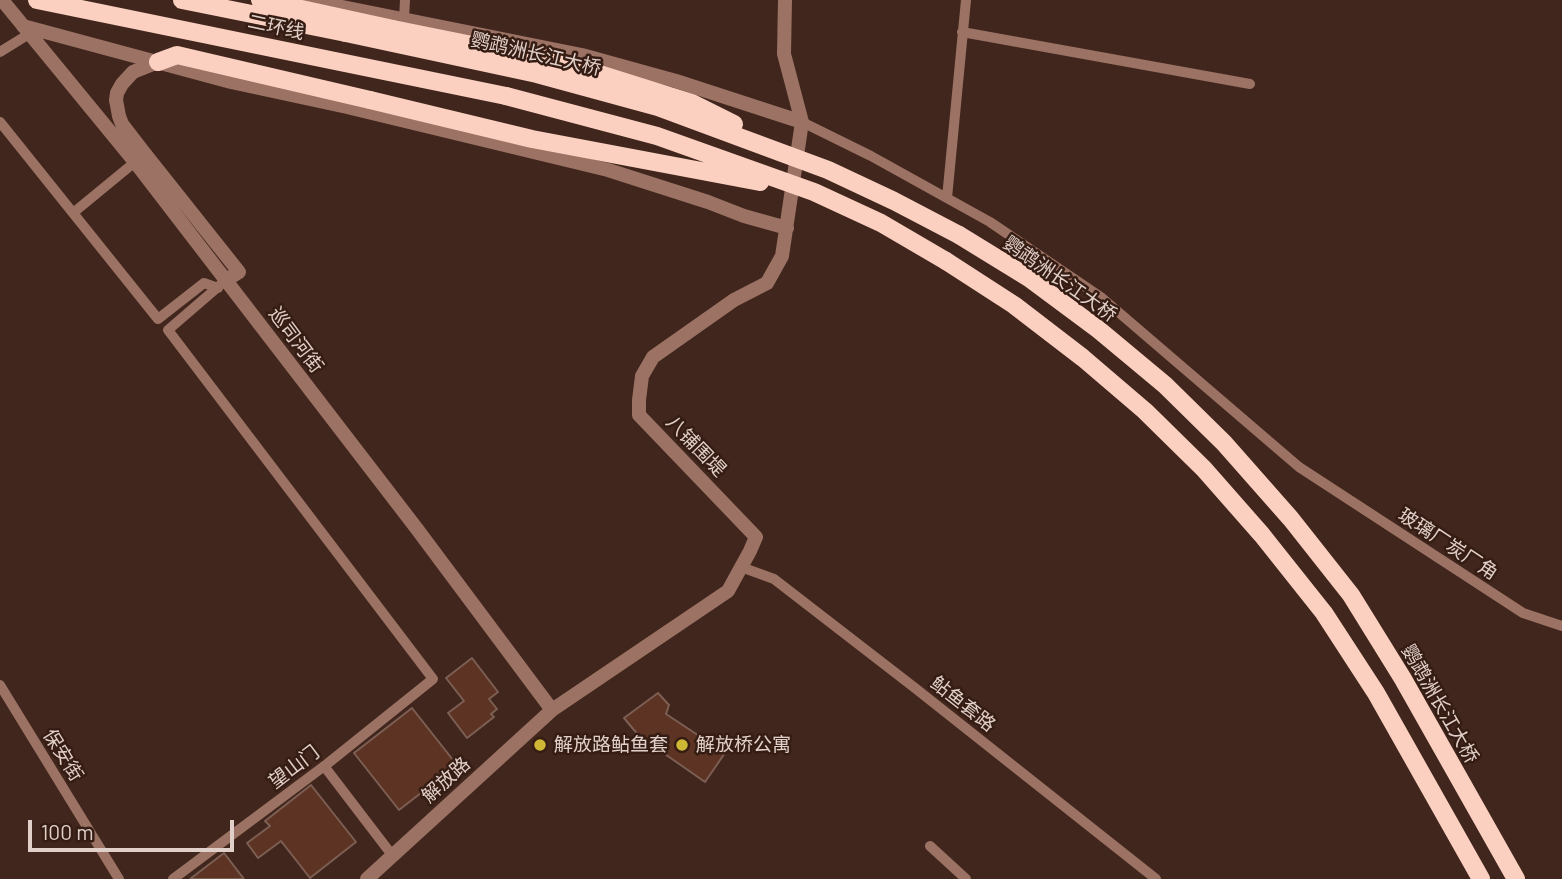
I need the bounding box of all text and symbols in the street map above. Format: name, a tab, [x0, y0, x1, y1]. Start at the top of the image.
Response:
street label: 二环线	[246, 10, 306, 44]
street label: 鹦鹉洲长江大桥	[469, 28, 603, 80]
street label: 鹦鹉洲长江大桥	[999, 232, 1121, 326]
street label: 巡司河街	[264, 303, 328, 377]
street label: 八铺围堤	[661, 411, 731, 481]
street label: 玻璃厂炭厂角	[1394, 503, 1502, 585]
street label: 鹦鹉洲长江大桥	[1397, 641, 1483, 767]
street label: 鲇鱼套路	[926, 672, 1000, 736]
street label: 保安街	[38, 725, 88, 785]
place label: 解放路鲇鱼套	[554, 734, 668, 756]
place label: 解放桥公寓	[696, 734, 791, 756]
marker: 解放路鲇鱼套	[532, 737, 548, 753]
marker: 解放桥公寓	[674, 737, 690, 753]
street label: 望山门	[264, 741, 324, 793]
street label: 解放路	[417, 752, 475, 808]
scale bar	[32, 806, 238, 850]
text: 100 m	[41, 819, 94, 844]

